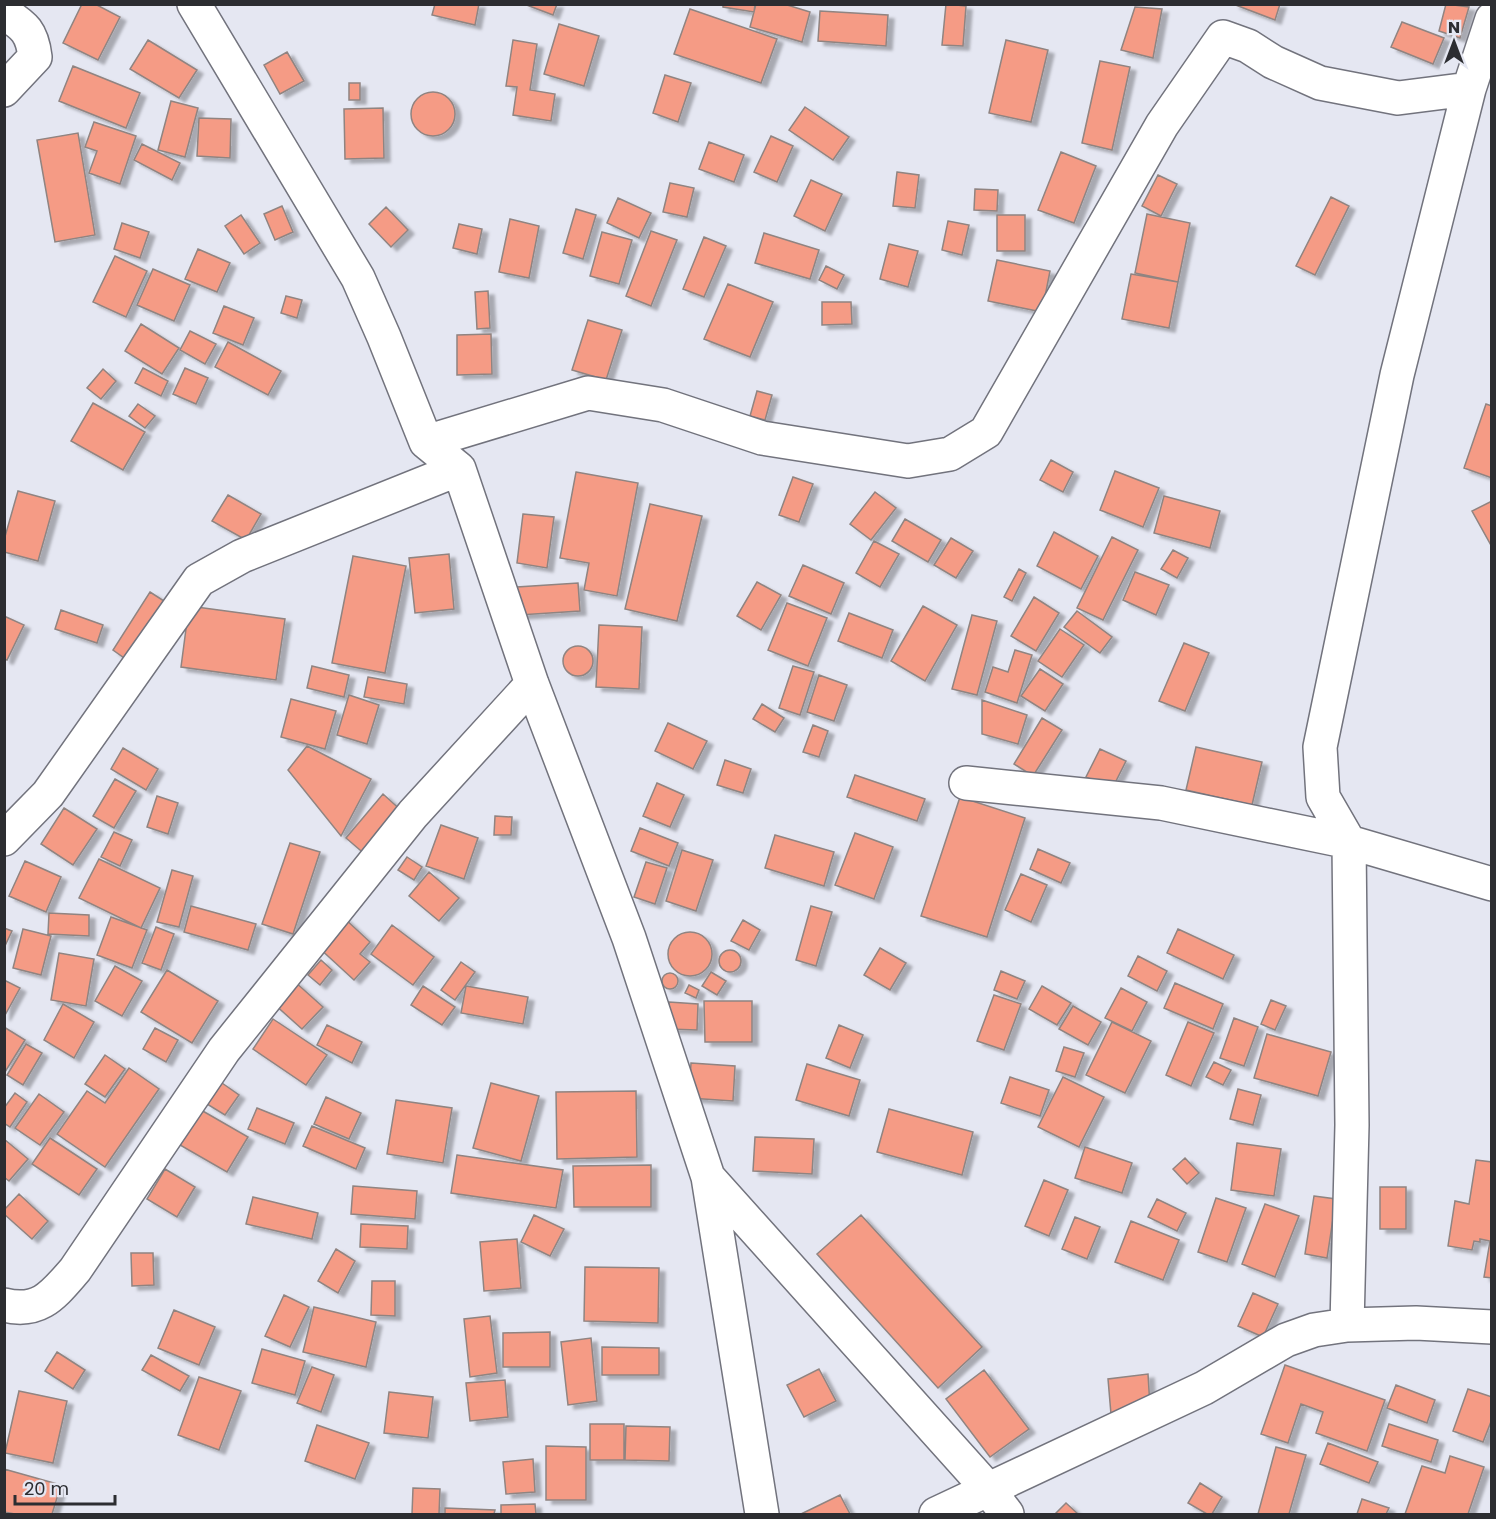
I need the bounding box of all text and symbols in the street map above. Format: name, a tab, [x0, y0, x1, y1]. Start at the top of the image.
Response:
north arrow	[1424, 12, 1484, 72]
text: N	[1448, 16, 1460, 39]
scale bar	[15, 1468, 116, 1506]
text: 20 m	[24, 1476, 69, 1501]

